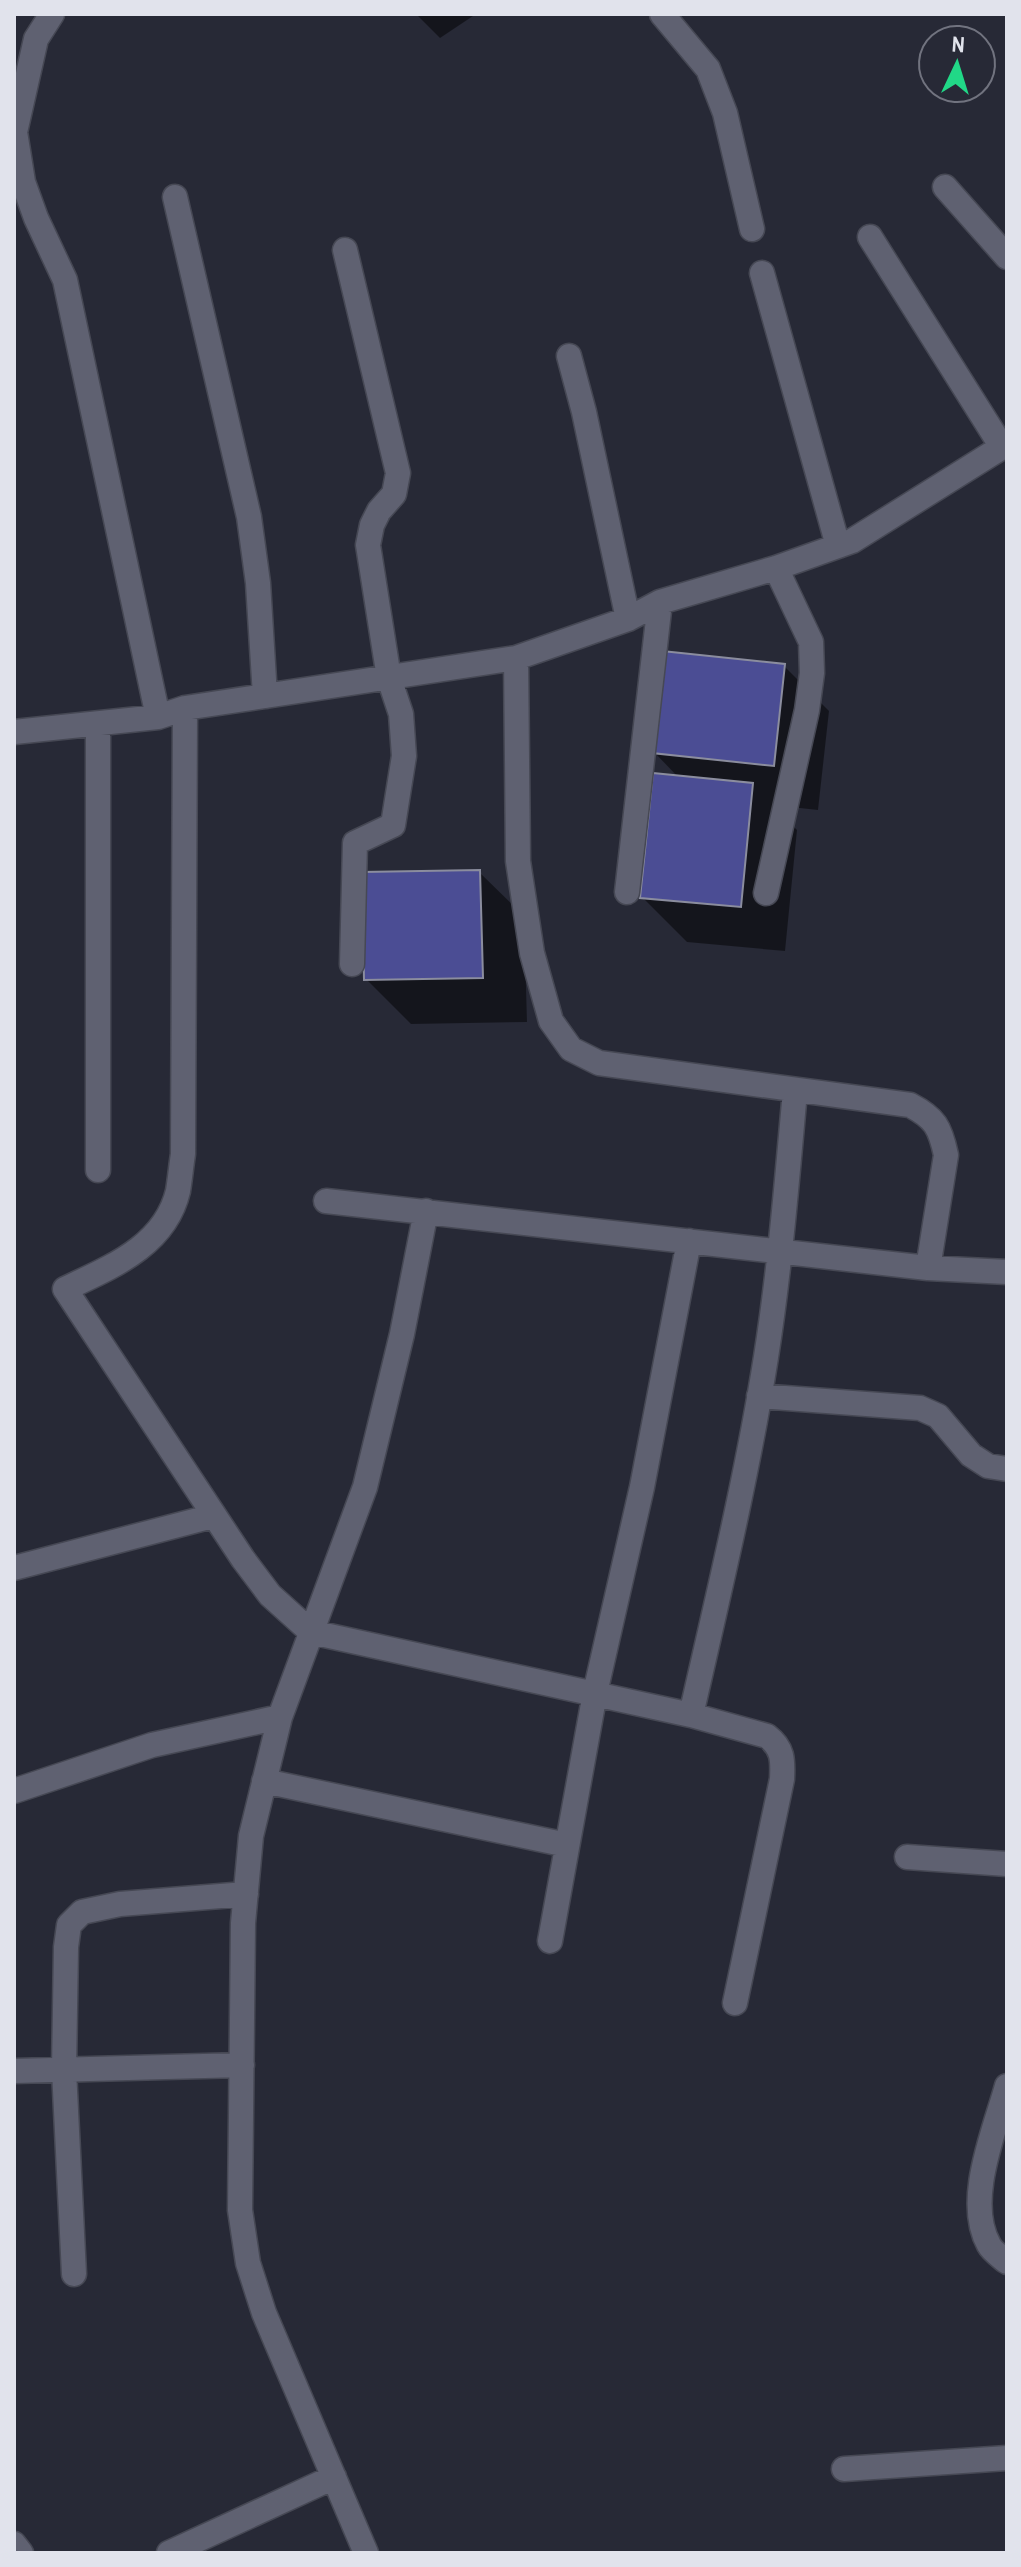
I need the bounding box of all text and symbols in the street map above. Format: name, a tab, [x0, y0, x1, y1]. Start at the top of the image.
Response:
north arrow	[917, 24, 997, 104]
text: N	[951, 29, 966, 59]

